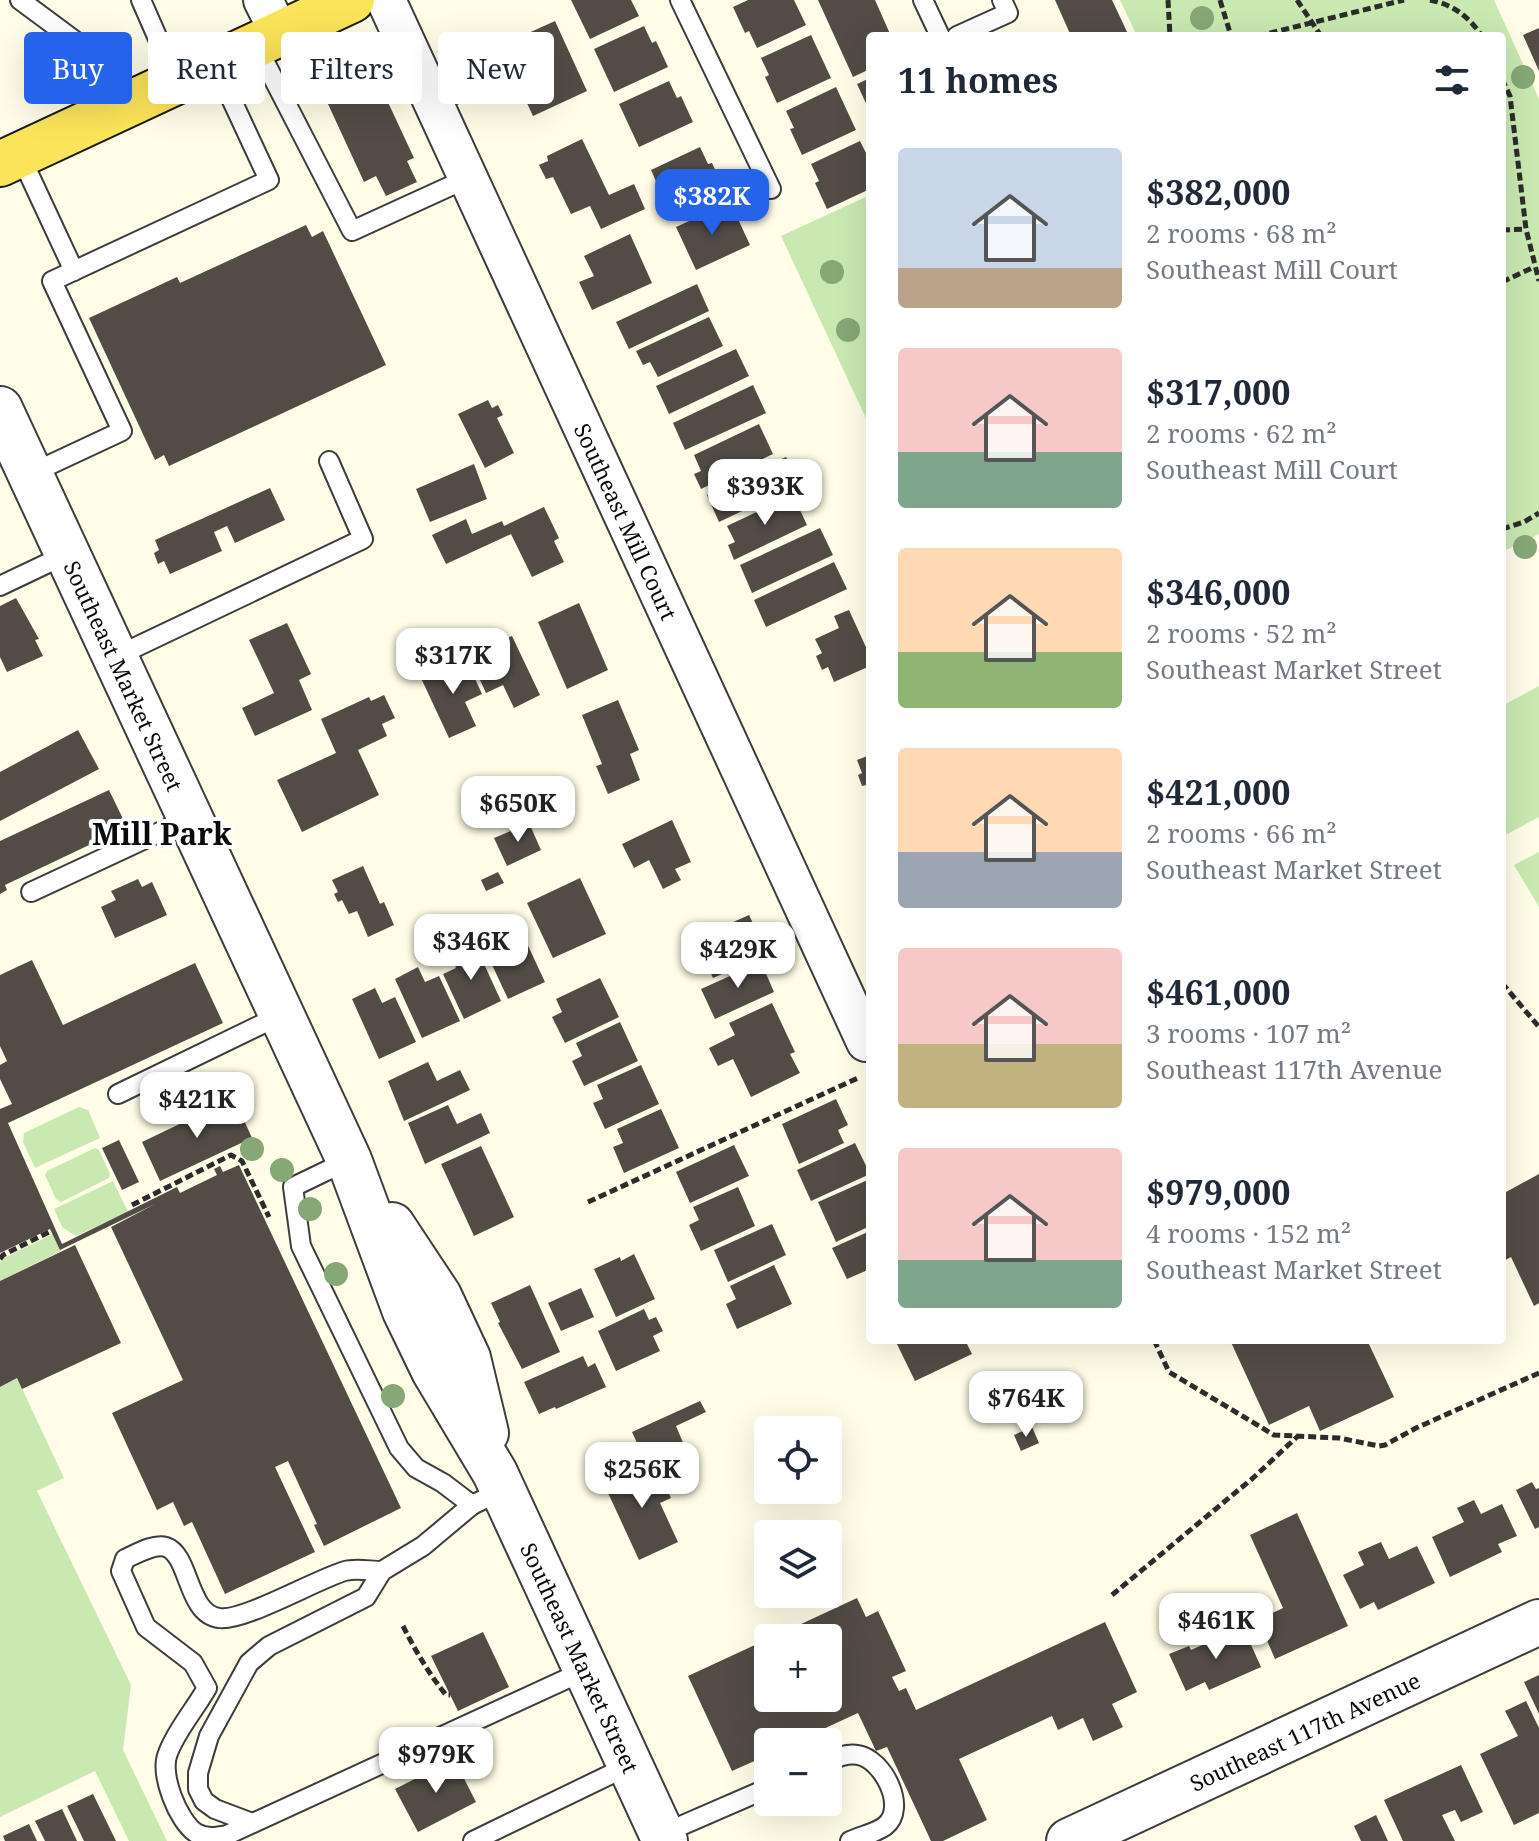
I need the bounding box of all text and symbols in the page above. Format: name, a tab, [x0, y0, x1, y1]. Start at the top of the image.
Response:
chip: Buy	[24, 32, 132, 104]
chip: Rent	[148, 32, 265, 104]
chip: Filters	[281, 32, 422, 104]
chip: New	[438, 32, 554, 104]
text: 11 homes	[898, 57, 1058, 103]
icon: filters	[1430, 58, 1474, 102]
pin: $382K	[656, 169, 768, 237]
text: $382,000	[1146, 169, 1290, 215]
text: $382K	[673, 177, 751, 213]
icon: home	[962, 180, 1058, 276]
text: 2 rooms · 68 m²	[1146, 215, 1337, 251]
text: Southeast Mill Court	[1146, 251, 1398, 287]
text: $317,000	[1146, 369, 1290, 415]
icon: home	[962, 380, 1058, 476]
text: 2 rooms · 62 m²	[1146, 415, 1337, 451]
street label: Southeast Mill Court	[568, 418, 685, 625]
text: Southeast Mill Court	[1146, 451, 1398, 487]
pin: $393K	[709, 459, 821, 527]
text: $393K	[726, 467, 804, 503]
street label: Southeast Market Street	[58, 556, 190, 796]
text: $346,000	[1146, 569, 1290, 615]
icon: home	[962, 580, 1058, 676]
text: 2 rooms · 52 m²	[1146, 615, 1337, 651]
pin: $317K	[397, 628, 509, 696]
text: $317K	[414, 636, 492, 672]
text: Southeast Market Street	[1146, 651, 1442, 687]
text: $421,000	[1146, 769, 1290, 815]
pin: $650K	[462, 776, 574, 844]
icon: home	[962, 780, 1058, 876]
text: $650K	[479, 784, 557, 820]
district label: Mill Park	[92, 813, 233, 854]
text: 2 rooms · 66 m²	[1146, 815, 1337, 851]
text: Southeast Market Street	[1146, 851, 1442, 887]
pin: $346K	[415, 914, 527, 982]
text: $346K	[432, 922, 510, 958]
pin: $429K	[682, 922, 794, 990]
text: $429K	[699, 930, 777, 966]
text: $461,000	[1146, 969, 1290, 1015]
icon: home	[962, 980, 1058, 1076]
text: 3 rooms · 107 m²	[1146, 1015, 1351, 1051]
text: Southeast 117th Avenue	[1146, 1051, 1442, 1087]
pin: $421K	[141, 1072, 253, 1140]
text: $421K	[158, 1080, 236, 1116]
text: $979,000	[1146, 1169, 1290, 1215]
icon: home	[962, 1180, 1058, 1276]
text: 4 rooms · 152 m²	[1146, 1215, 1351, 1251]
text: Southeast Market Street	[1146, 1251, 1442, 1287]
pin: $764K	[970, 1371, 1082, 1439]
text: $764K	[987, 1379, 1065, 1415]
map controls	[754, 1416, 842, 1816]
button: locate	[754, 1416, 842, 1504]
pin: $256K	[586, 1442, 698, 1510]
text: $256K	[603, 1450, 681, 1486]
button: layers	[754, 1520, 842, 1608]
street label: Southeast Market Street	[514, 1538, 647, 1778]
pin: $461K	[1160, 1593, 1272, 1661]
text: $461K	[1177, 1601, 1255, 1637]
button: +	[754, 1624, 842, 1712]
street label: Southeast 117th Avenue	[1185, 1665, 1425, 1798]
pin: $979K	[380, 1727, 492, 1795]
button: −	[754, 1728, 842, 1816]
text: $979K	[397, 1735, 475, 1771]

